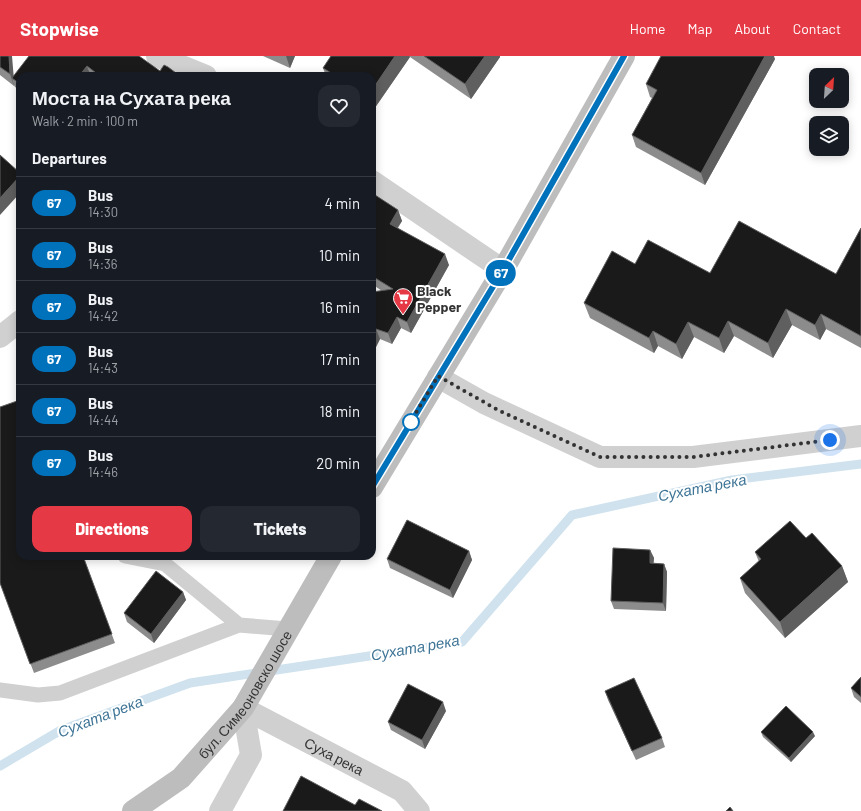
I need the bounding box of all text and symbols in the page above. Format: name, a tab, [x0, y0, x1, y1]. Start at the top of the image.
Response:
text: Stopwise	[20, 17, 99, 40]
text: Home	[630, 20, 666, 37]
text: Map	[688, 20, 712, 37]
text: About	[734, 20, 771, 37]
text: Contact	[793, 20, 841, 37]
north arrow	[809, 68, 849, 108]
map controls	[809, 68, 849, 156]
button: heart	[318, 85, 360, 127]
text: Моста на Сухата река	[32, 86, 231, 109]
text: Walk · 2 min · 100 m	[32, 113, 138, 129]
button: layers	[809, 116, 849, 156]
text: Departures	[32, 149, 107, 167]
text: Bus	[88, 186, 113, 204]
text: 67	[47, 194, 61, 211]
text: 4 min	[324, 194, 360, 212]
text: 14:30	[88, 204, 118, 220]
text: Bus	[88, 238, 113, 256]
text: 67	[47, 246, 61, 263]
text: 10 min	[319, 246, 360, 264]
text: 14:36	[88, 256, 118, 272]
line badge: 67	[483, 260, 519, 286]
text: 67	[494, 264, 508, 281]
place label: Black Pepper	[417, 282, 462, 315]
supermarket icon: Black Pepper	[392, 287, 414, 315]
text: Bus	[88, 290, 113, 308]
text: 67	[47, 298, 61, 315]
text: 16 min	[320, 298, 360, 316]
text: 14:42	[88, 308, 118, 324]
text: Bus	[88, 342, 113, 360]
text: 67	[47, 350, 61, 367]
text: 17 min	[320, 350, 360, 368]
text: 14:43	[88, 360, 118, 376]
text: Bus	[88, 394, 113, 412]
text: 67	[47, 402, 61, 419]
text: 18 min	[320, 402, 360, 420]
text: 14:44	[88, 412, 118, 428]
unlabelled marker	[402, 413, 420, 431]
your location	[820, 430, 840, 450]
text: Bus	[88, 446, 113, 464]
text: 67	[47, 454, 61, 471]
text: 20 min	[316, 454, 360, 472]
text: 14:46	[88, 464, 118, 480]
water label: Сухата река	[656, 470, 748, 504]
button: Directions	[32, 506, 192, 552]
button: Tickets	[200, 506, 360, 552]
street label: бул. Симеоновско шосе	[194, 627, 295, 762]
water label: Сухата река	[369, 630, 461, 664]
water label: Сухата река	[55, 692, 145, 740]
street label: Суха река	[302, 733, 367, 778]

